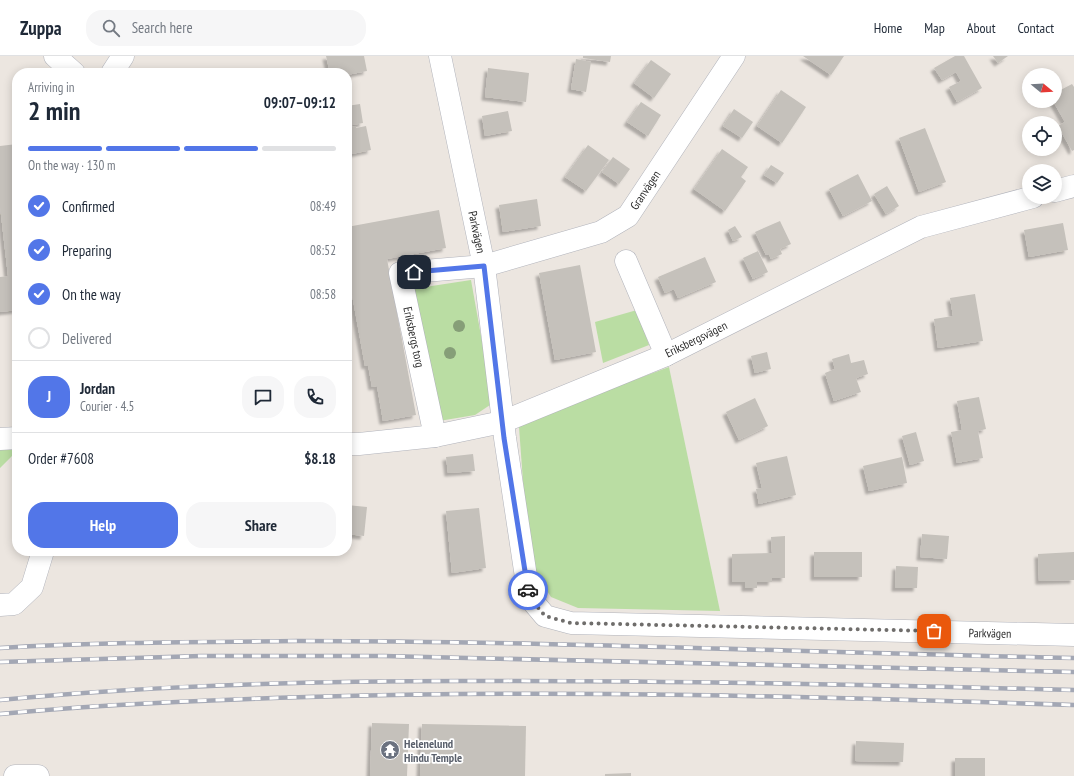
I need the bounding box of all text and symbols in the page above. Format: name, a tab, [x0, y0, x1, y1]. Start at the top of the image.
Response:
search box	[86, 10, 366, 46]
text: Zuppa	[20, 16, 62, 40]
icon: search	[100, 17, 122, 39]
text: Search here	[132, 18, 193, 37]
text: Home	[874, 19, 902, 37]
text: Map	[924, 19, 945, 37]
text: About	[967, 19, 996, 37]
text: Contact	[1018, 19, 1054, 37]
north arrow	[1022, 68, 1062, 108]
map controls	[1022, 68, 1062, 204]
text: Arriving in	[28, 79, 75, 96]
text: 09:07–09:12	[264, 93, 336, 112]
text: 2 min	[28, 94, 81, 127]
button: locate	[1022, 116, 1062, 156]
text: On the way · 130 m	[28, 157, 115, 174]
button: layers	[1022, 164, 1062, 204]
street label: Granvägen	[626, 168, 664, 212]
icon: check	[28, 195, 50, 217]
text: Confirmed	[62, 197, 115, 216]
text: 08:49	[310, 198, 336, 215]
street label: Parkvägen	[465, 210, 489, 254]
icon: check	[28, 239, 50, 261]
text: Preparing	[62, 241, 112, 260]
text: 08:52	[310, 242, 336, 259]
pin	[397, 255, 431, 289]
icon: home	[403, 261, 425, 283]
icon: check	[28, 283, 50, 305]
text: On the way	[62, 285, 121, 304]
text: 08:58	[310, 286, 336, 303]
street label: Eriksbergs torg	[400, 305, 428, 369]
street label: Eriksbergsvägen	[662, 318, 730, 360]
text: Delivered	[62, 329, 112, 348]
button: chat	[242, 376, 284, 418]
button: phone	[294, 376, 336, 418]
text: Jordan	[80, 379, 115, 398]
text: J	[47, 387, 51, 406]
text: Courier · 4.5	[80, 398, 134, 415]
text: Order #7608	[28, 449, 94, 468]
text: $8.18	[304, 449, 336, 468]
button: Help	[28, 502, 178, 548]
button: Share	[186, 502, 336, 548]
courier	[508, 570, 548, 610]
icon: car	[517, 579, 539, 601]
pin	[917, 614, 951, 648]
icon: bag	[923, 620, 945, 642]
street label: Parkvägen	[969, 625, 1011, 641]
place label: Helenelund Hindu Temple	[404, 736, 462, 765]
temple icon: Helenelund Hindu Temple	[379, 739, 401, 761]

